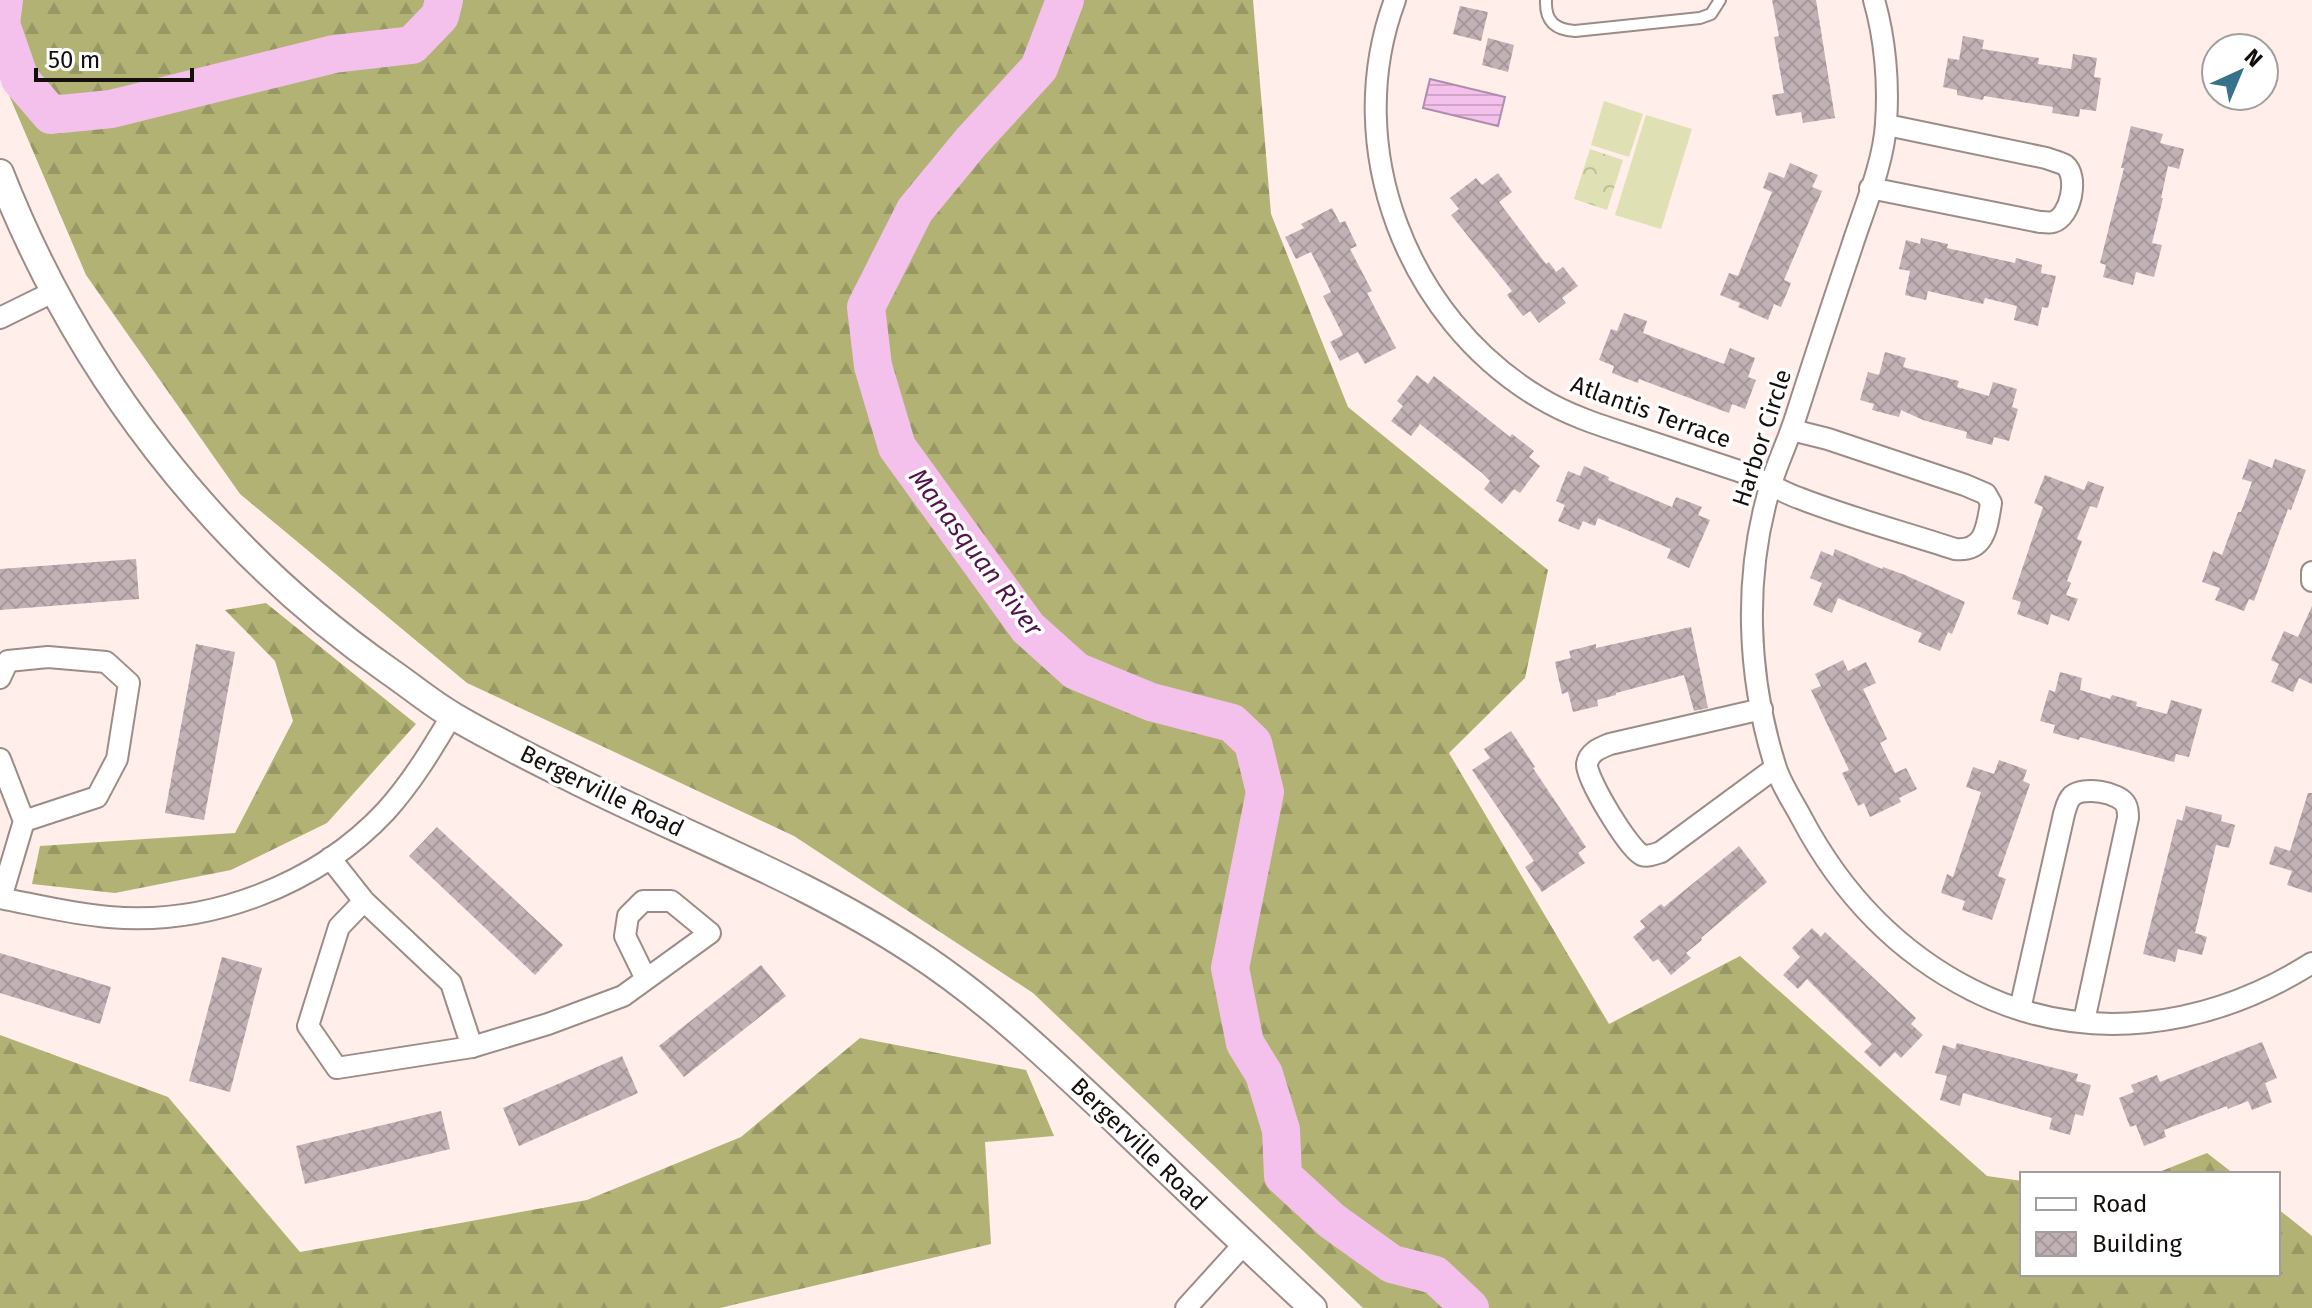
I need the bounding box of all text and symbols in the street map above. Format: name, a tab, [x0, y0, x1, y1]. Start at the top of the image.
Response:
scale bar	[36, 32, 192, 82]
north arrow	[2200, 32, 2280, 112]
text: N	[2239, 43, 2268, 73]
text: 50 m	[48, 46, 100, 74]
street label: Harbor Circle	[1727, 366, 1797, 510]
street label: Atlantis Terrace	[1567, 370, 1735, 454]
water label: Manasquan River	[902, 462, 1049, 643]
street label: Bergerville Road	[516, 739, 688, 843]
street label: Bergerville Road	[1065, 1072, 1213, 1216]
legend	[2020, 1172, 2280, 1276]
text: Road	[2092, 1190, 2147, 1218]
text: Building	[2092, 1230, 2182, 1258]

